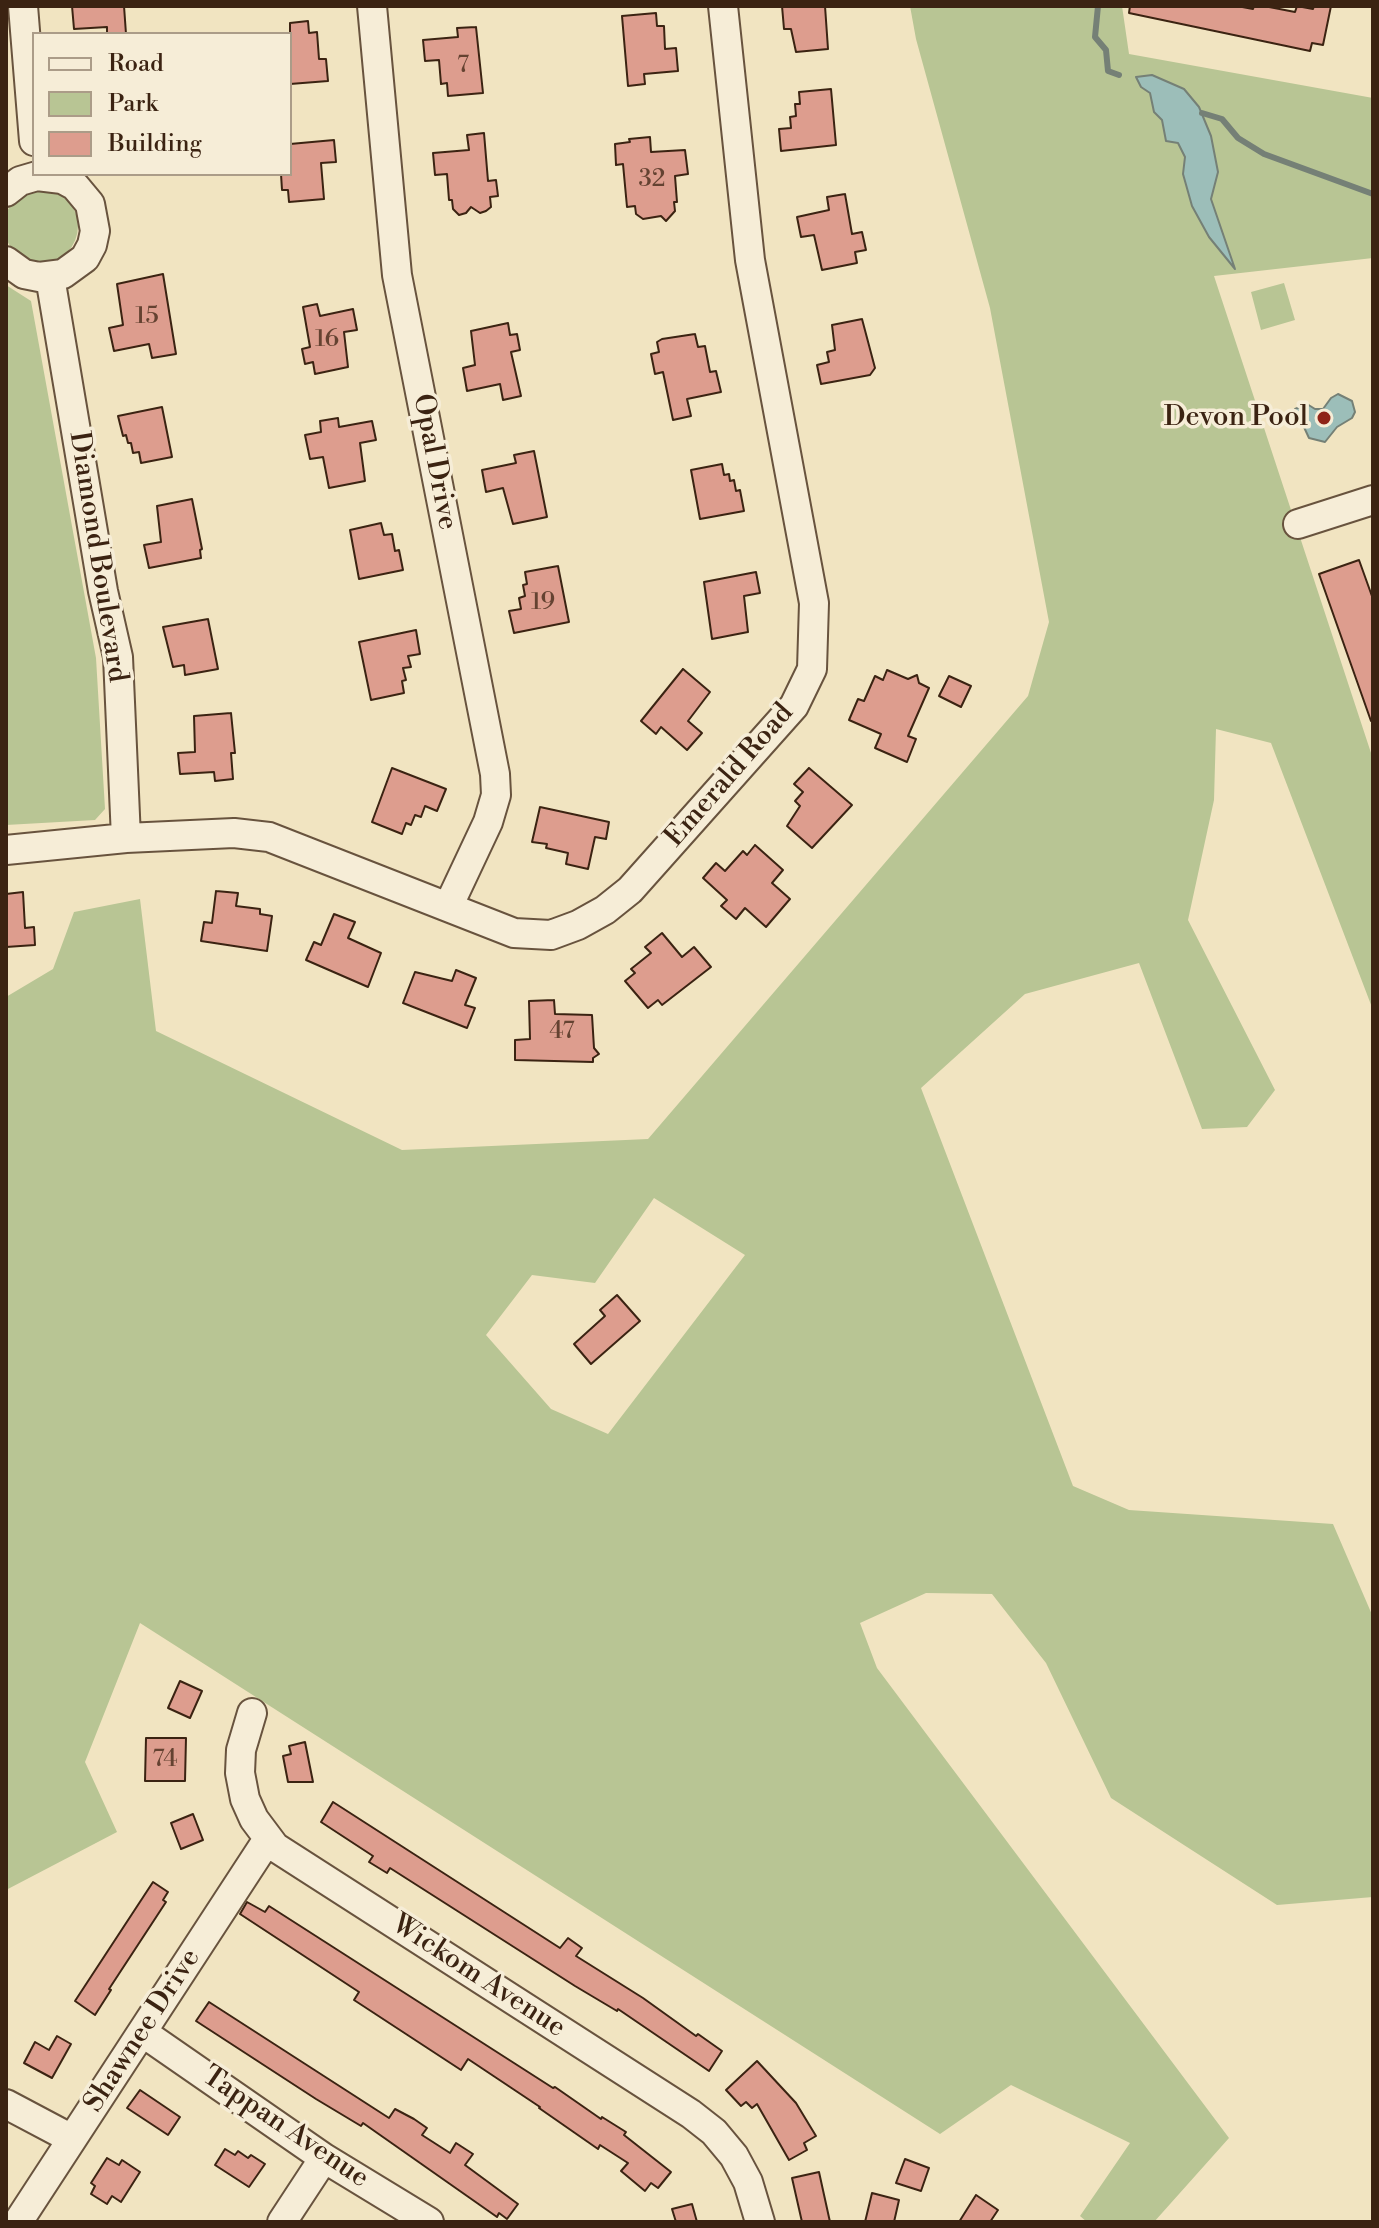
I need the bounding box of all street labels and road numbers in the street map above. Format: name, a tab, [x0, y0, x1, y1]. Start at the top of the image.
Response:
street label: Opal Drive	[404, 391, 464, 533]
street label: Diamond Boulevard	[61, 429, 133, 685]
street label: Emerald Road	[659, 697, 801, 855]
street label: Wickom Avenue	[385, 1908, 571, 2046]
street label: Shawnee Drive	[78, 1943, 208, 2119]
street label: Tappan Avenue	[195, 2060, 375, 2196]

